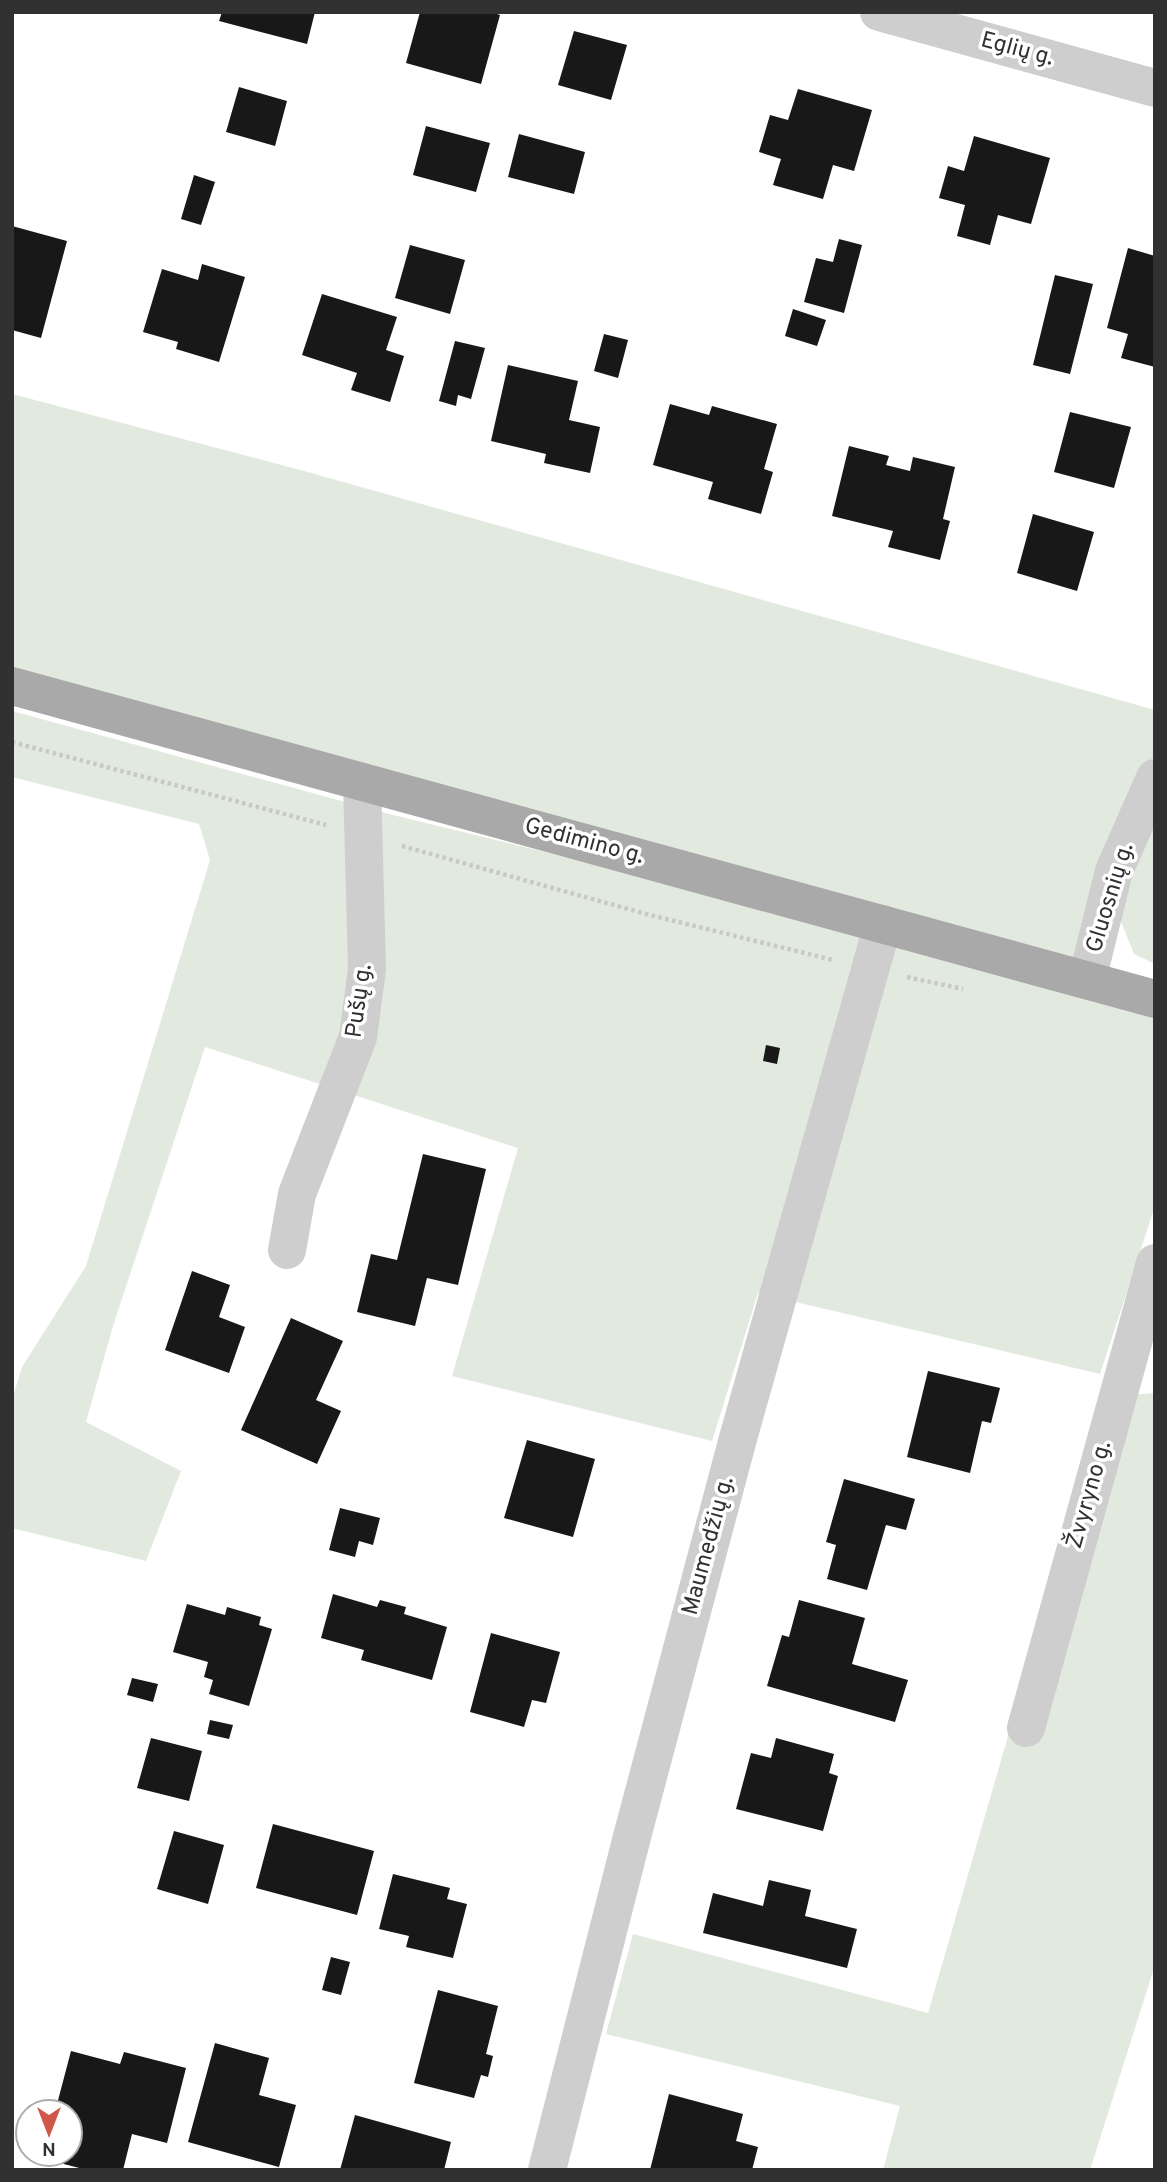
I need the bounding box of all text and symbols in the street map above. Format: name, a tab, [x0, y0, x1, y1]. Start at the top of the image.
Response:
street label: Eglių g.	[977, 26, 1057, 74]
street label: Gedimino g.	[521, 812, 647, 872]
street label: Gluosnių g.	[1081, 840, 1141, 956]
street label: Pušų g.	[340, 962, 380, 1040]
street label: Žvyryno g.	[1060, 1438, 1119, 1552]
street label: Maumedžių g.	[677, 1473, 741, 1619]
north arrow	[14, 2098, 84, 2168]
text: N	[42, 2136, 56, 2160]

